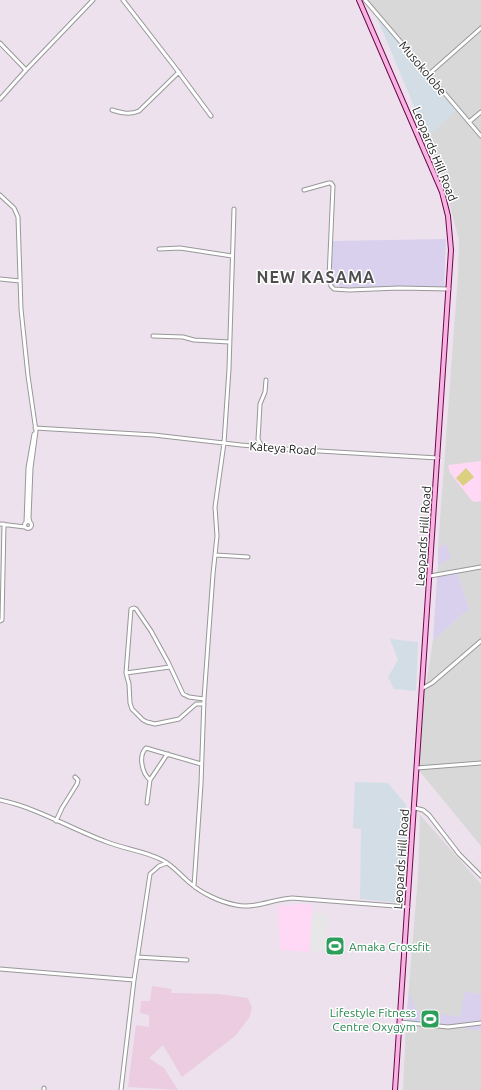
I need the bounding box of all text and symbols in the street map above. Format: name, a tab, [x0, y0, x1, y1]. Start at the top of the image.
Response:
street label: Musokolobe	[397, 38, 449, 98]
street label: Leopards Hill Road	[410, 105, 460, 203]
district label: NEW KASAMA	[257, 268, 375, 286]
street label: Kateya Road	[249, 439, 317, 457]
street label: Leopards Hill Road	[413, 485, 433, 587]
street label: Leopards Hill Road	[391, 808, 411, 910]
sports icon: Amaka Crossfit	[324, 935, 346, 957]
place label: Amaka Crossfit	[349, 940, 430, 953]
place label: Lifestyle Fitness Centre Oxygym	[330, 1006, 416, 1033]
sports icon: Lifestyle Fitness Centre Oxygym	[419, 1008, 441, 1030]

